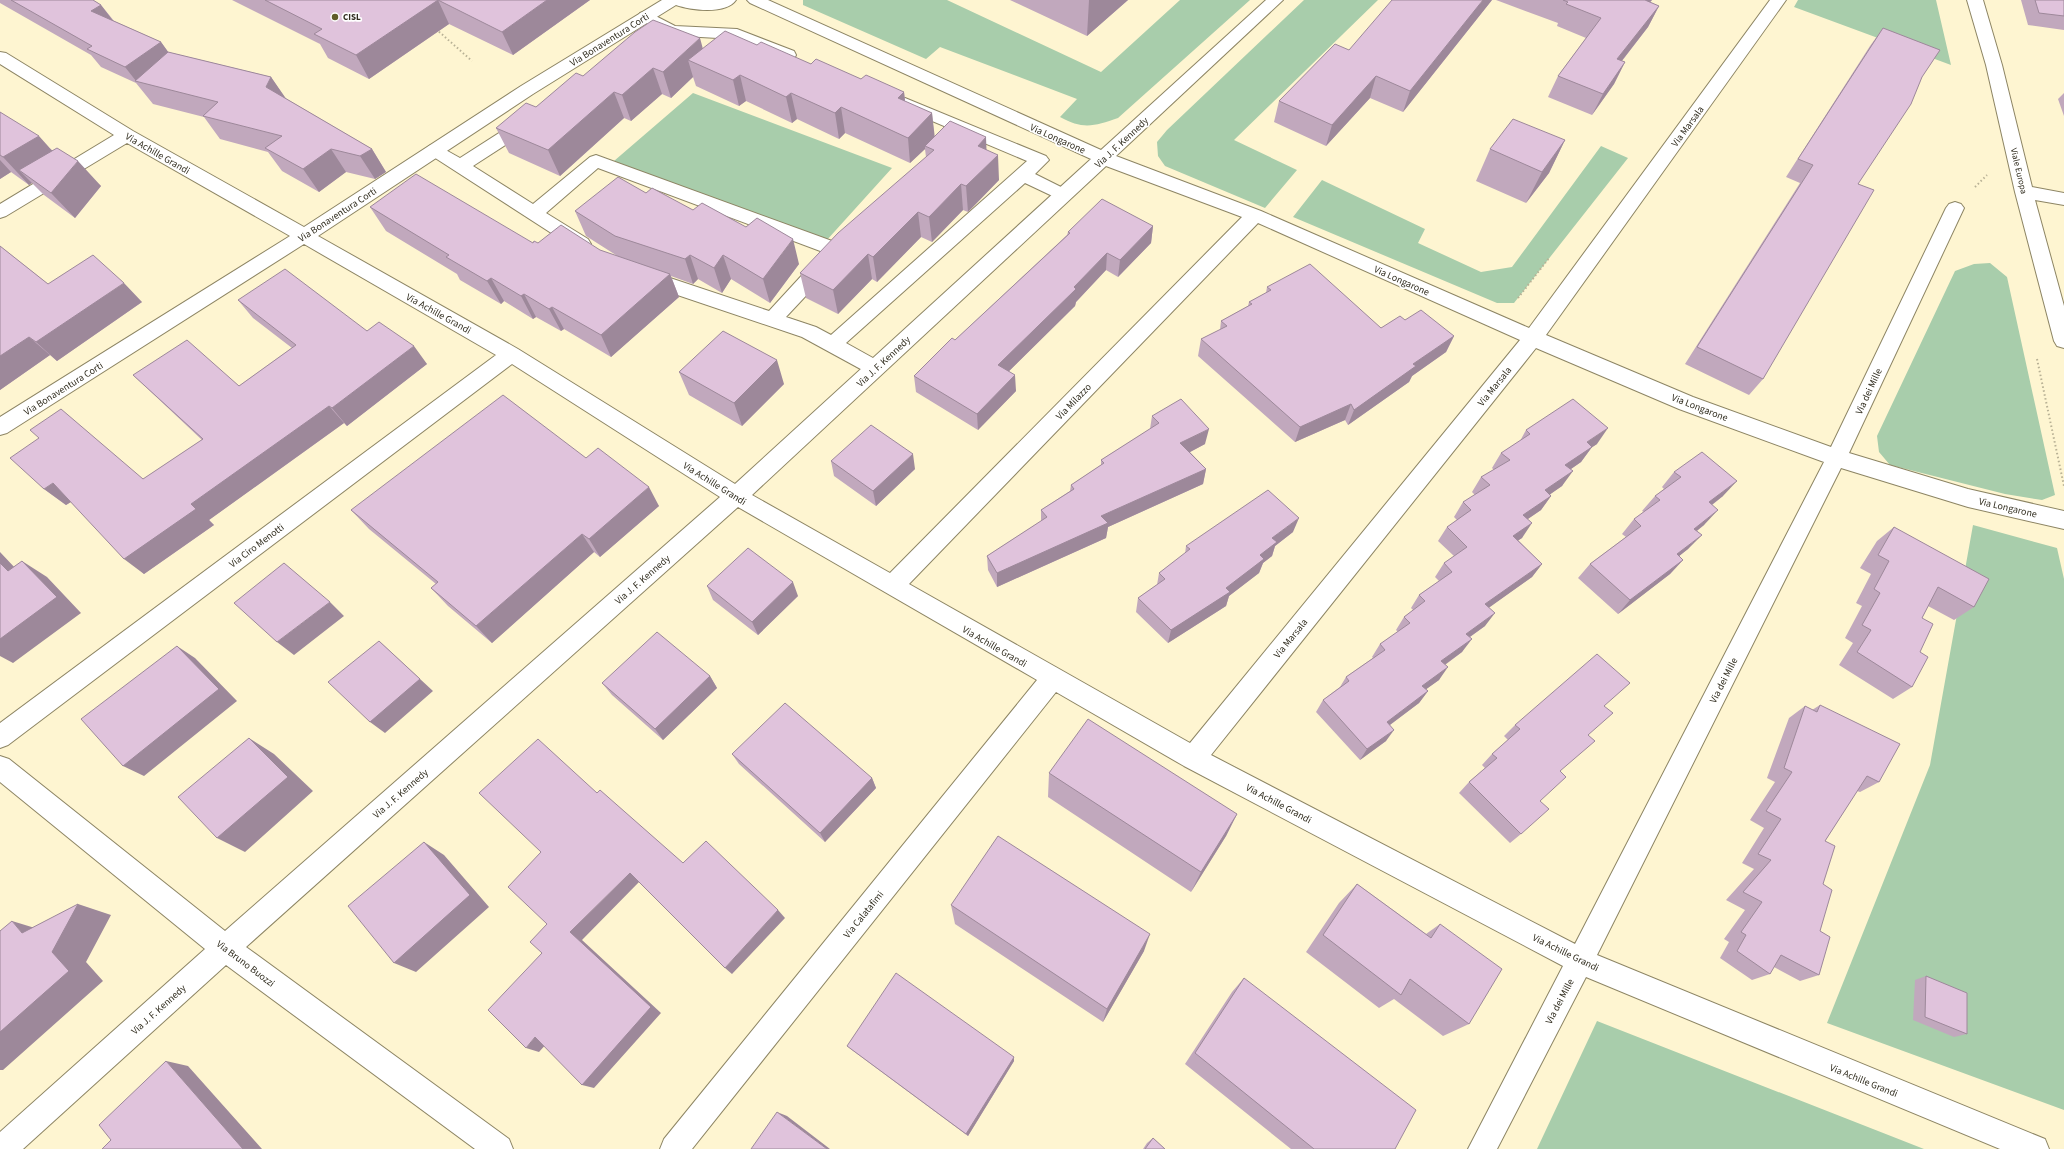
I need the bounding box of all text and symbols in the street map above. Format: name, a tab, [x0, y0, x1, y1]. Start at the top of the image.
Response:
street label: Via Bonaventura Corti	[567, 10, 652, 70]
place label: CISL	[343, 11, 361, 24]
marker: CISL	[330, 12, 340, 22]
street label: Via Marsala	[1668, 103, 1707, 150]
street label: Via J. F. Kennedy	[1092, 114, 1152, 171]
street label: Via Longarone	[1028, 120, 1088, 157]
street label: Via Achille Grandi	[123, 130, 192, 178]
street label: Viale Europa	[2007, 147, 2030, 195]
street label: Via Bonaventura Corti	[296, 184, 380, 246]
street label: Via Longarone	[1372, 262, 1432, 299]
street label: Via Achille Grandi	[403, 290, 474, 338]
street label: Via J. F. Kennedy	[854, 333, 914, 390]
street label: Via Bonaventura Corti	[21, 359, 106, 419]
street label: Via Marsala	[1474, 364, 1515, 409]
street label: Via dei Mille	[1852, 366, 1886, 417]
street label: Via Milazzo	[1053, 380, 1095, 423]
street label: Via Longarone	[1669, 391, 1730, 425]
street label: Via Achille Grandi	[680, 459, 749, 509]
street label: Via Longarone	[1977, 494, 2038, 521]
street label: Via Ciro Menotti	[226, 520, 287, 571]
street label: Via J. F. Kennedy	[612, 552, 674, 608]
street label: Via Marsala	[1270, 616, 1311, 661]
street label: Via Achille Grandi	[960, 623, 1029, 671]
street label: Via dei Mille	[1706, 655, 1741, 706]
street label: Via J. F. Kennedy	[370, 766, 432, 822]
street label: Via Achille Grandi	[1243, 781, 1314, 827]
street label: Via Calatafimi	[840, 888, 887, 941]
street label: Via Achille Grandi	[1530, 931, 1601, 975]
street label: Via Bruno Buozzi	[213, 937, 278, 990]
street label: Via dei Mille	[1542, 976, 1578, 1027]
street label: Via J. F. Kennedy	[128, 981, 189, 1038]
street label: Via Achille Grandi	[1827, 1061, 1900, 1101]

